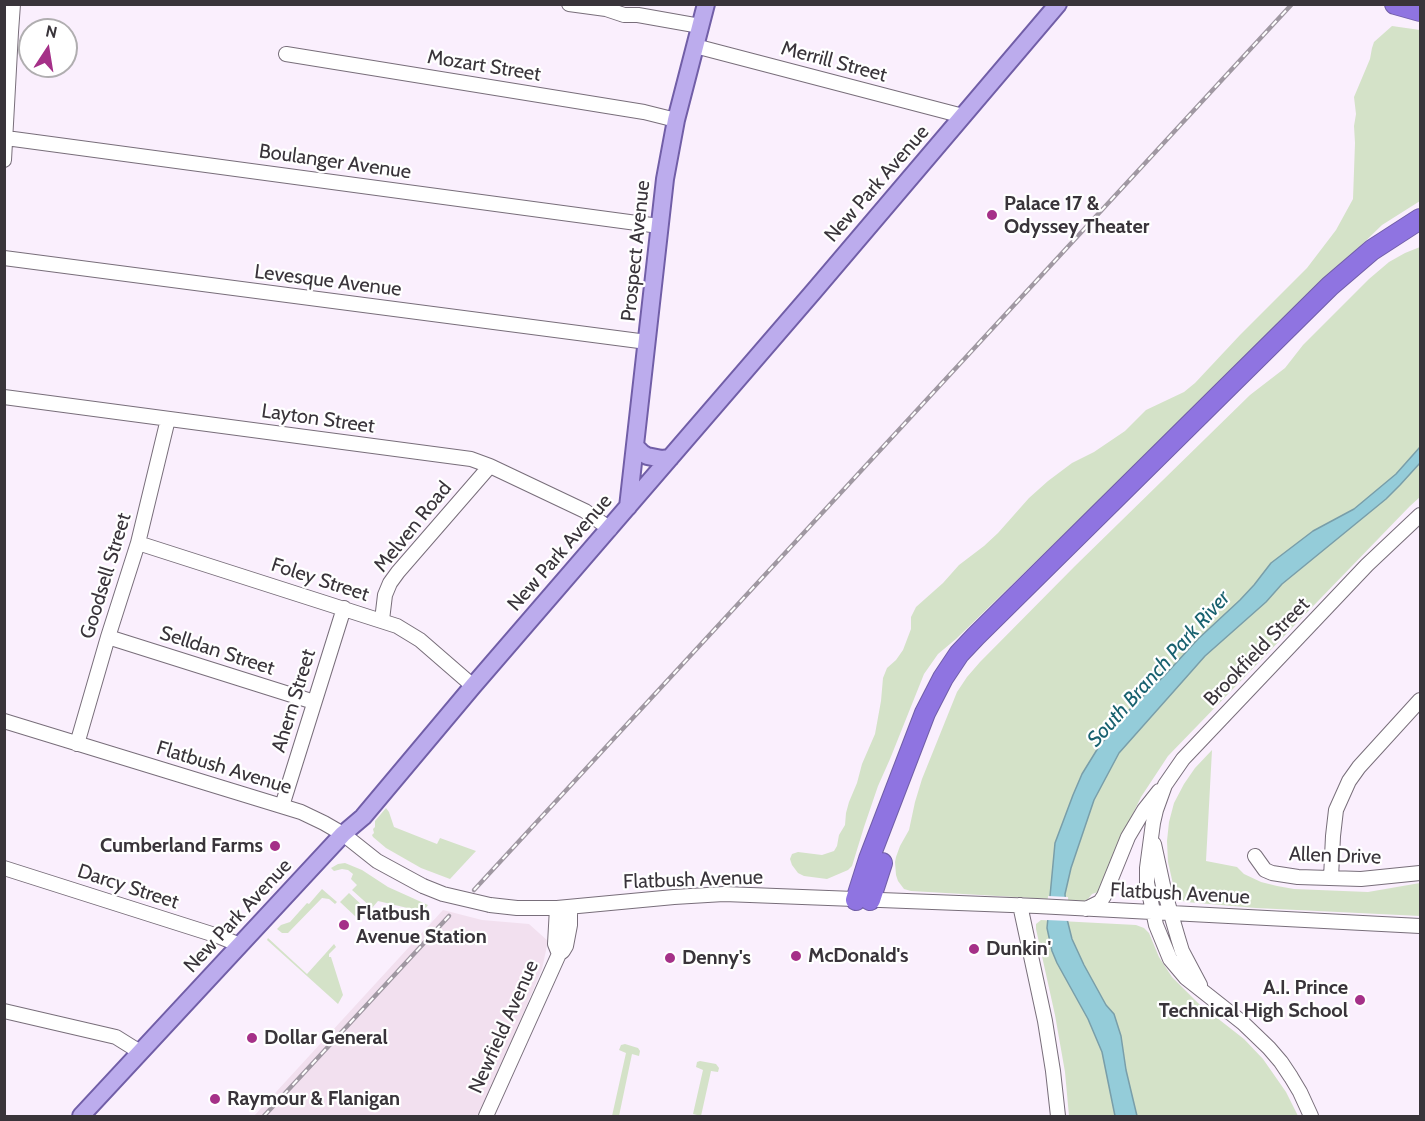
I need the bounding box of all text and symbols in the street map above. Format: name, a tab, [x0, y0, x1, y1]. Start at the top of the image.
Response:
north arrow	[18, 18, 78, 78]
text: N	[44, 21, 59, 42]
street label: Merrill Street	[779, 36, 889, 88]
street label: Mozart Street	[425, 45, 543, 87]
street label: New Park Avenue	[820, 121, 934, 247]
street label: Boulanger Avenue	[257, 139, 413, 185]
street label: Prospect Avenue	[617, 179, 655, 323]
place label: Palace 17 & Odyssey Theater	[1004, 192, 1149, 239]
marker: Palace 17 & Odyssey Theater	[985, 208, 999, 222]
street label: Levesque Avenue	[253, 260, 403, 302]
street label: Layton Street	[260, 399, 376, 439]
street label: Melven Road	[369, 477, 457, 577]
street label: New Park Avenue	[503, 490, 617, 616]
street label: Goodsell Street	[75, 510, 137, 642]
street label: Foley Street	[268, 553, 372, 607]
water label: South Branch Park River	[1082, 586, 1236, 752]
street label: Brookfield Street	[1199, 593, 1315, 711]
street label: Selldan Street	[157, 621, 277, 681]
street label: Ahern Street	[267, 646, 321, 756]
street label: Flatbush Avenue	[154, 736, 294, 800]
place label: Cumberland Farms	[100, 834, 263, 858]
marker: Cumberland Farms	[268, 839, 282, 853]
street label: Allen Drive	[1288, 842, 1382, 870]
street label: New Park Avenue	[179, 854, 297, 978]
street label: Darcy Street	[74, 859, 182, 915]
street label: Flatbush Avenue	[623, 866, 763, 894]
street label: Flatbush Avenue	[1109, 878, 1251, 910]
place label: Flatbush Avenue Station	[356, 902, 487, 949]
marker: Flatbush Avenue Station	[337, 918, 351, 932]
place label: Dunkin'	[986, 937, 1051, 961]
marker: Dunkin'	[967, 942, 981, 956]
place label: McDonald's	[808, 944, 909, 968]
place label: Denny's	[682, 946, 751, 970]
marker: McDonald's	[789, 949, 803, 963]
marker: Denny's	[663, 951, 677, 965]
street label: Newfield Avenue	[464, 957, 544, 1097]
place label: A.I. Prince Technical High School	[1159, 976, 1348, 1023]
marker: A.I. Prince Technical High School	[1353, 993, 1367, 1007]
place label: Dollar General	[264, 1026, 388, 1050]
marker: Dollar General	[245, 1031, 259, 1045]
place label: Raymour & Flanigan	[227, 1087, 400, 1111]
marker: Raymour & Flanigan	[208, 1092, 222, 1106]

